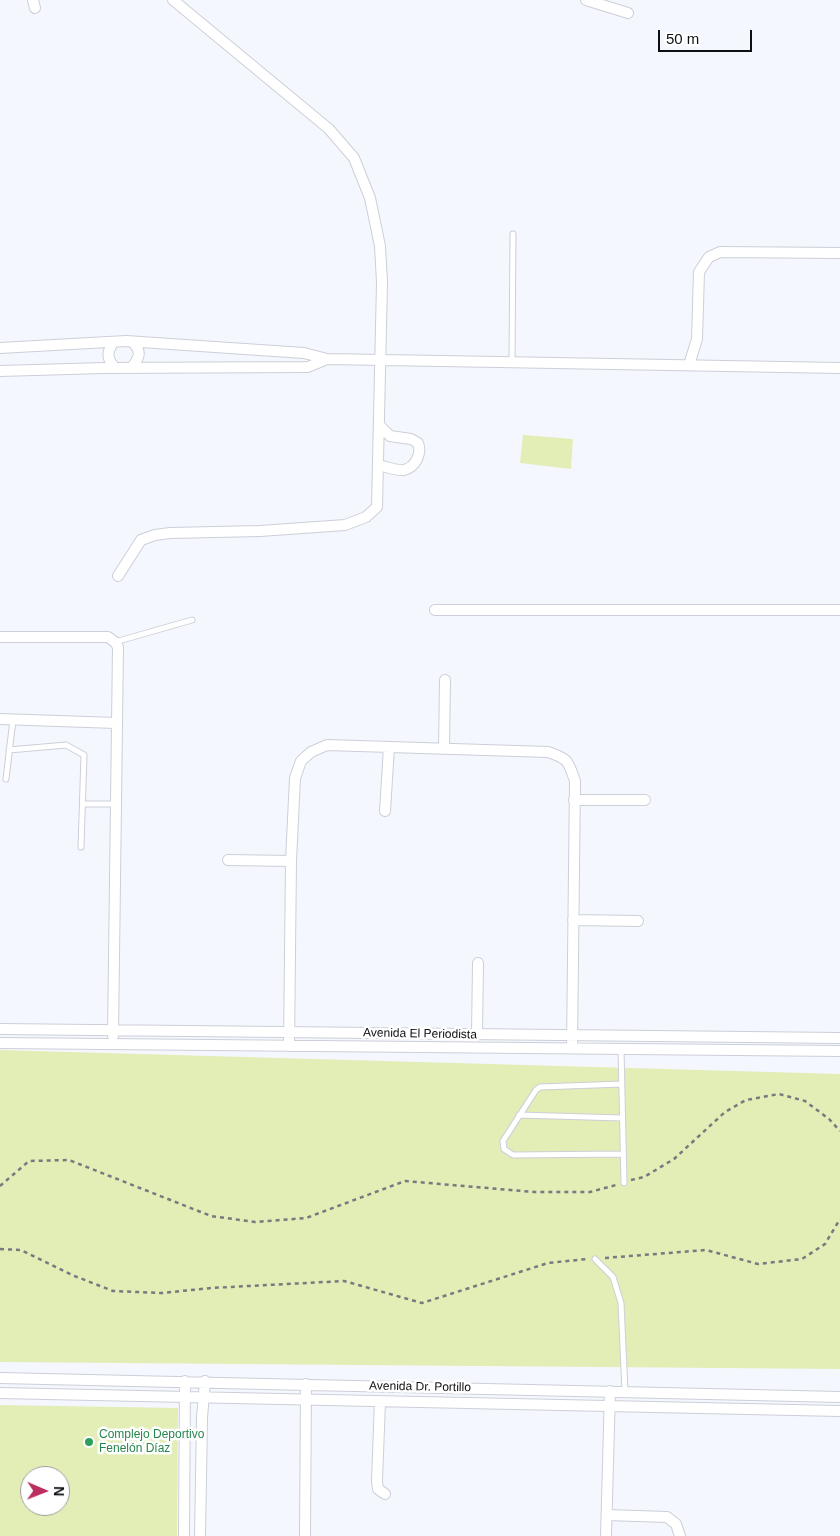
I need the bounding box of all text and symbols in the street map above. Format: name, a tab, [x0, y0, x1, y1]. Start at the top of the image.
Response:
scale bar	[660, 20, 754, 52]
text: 50 m	[666, 30, 699, 47]
street label: Avenida El Periodista	[363, 1026, 477, 1042]
street label: Avenida Dr. Portillo	[369, 1379, 471, 1395]
place label: Complejo Deportivo Fenelón Díaz	[99, 1428, 204, 1456]
marker: Complejo Deportivo Fenelón Díaz	[83, 1436, 95, 1448]
north arrow	[20, 1466, 70, 1516]
text: N	[51, 1486, 67, 1496]

